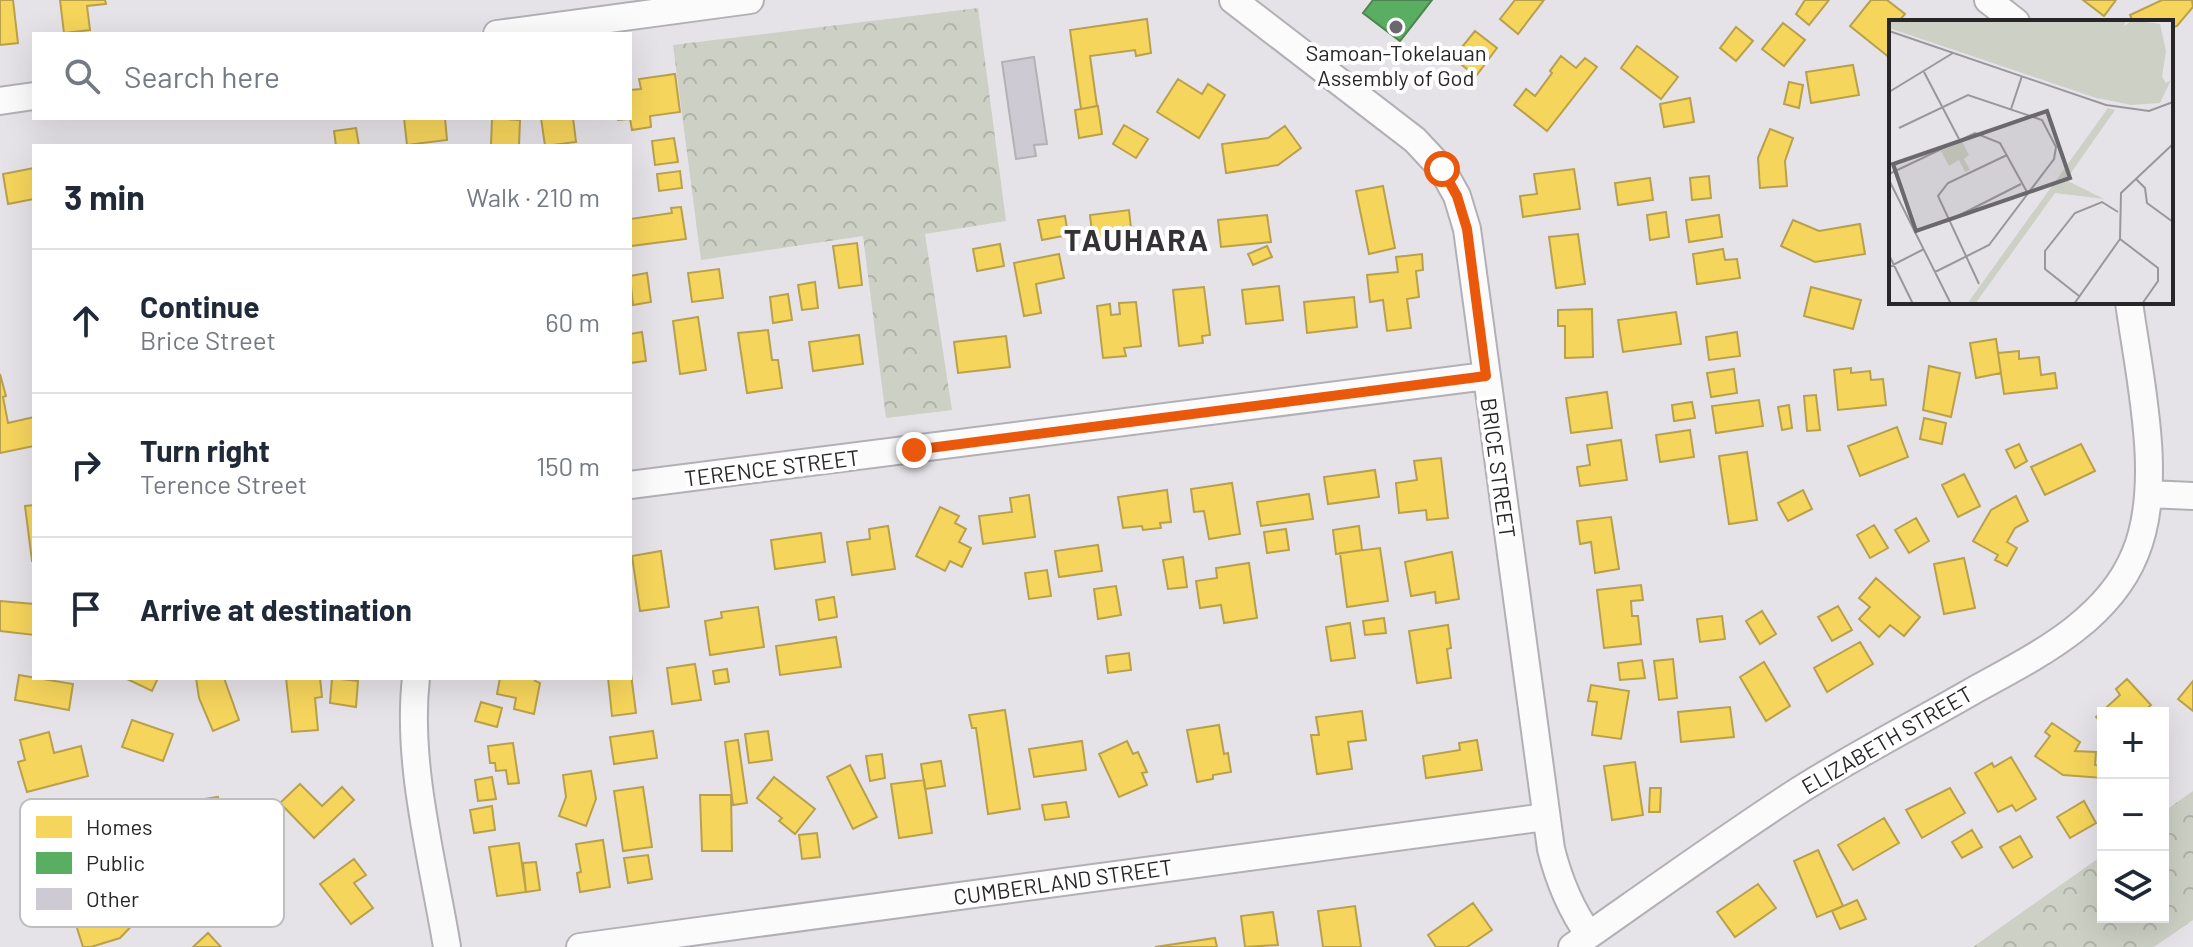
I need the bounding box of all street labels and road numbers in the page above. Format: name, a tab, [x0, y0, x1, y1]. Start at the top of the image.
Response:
street label: BRICE STREET	[1476, 396, 1522, 540]
street label: TERENCE STREET	[683, 443, 861, 491]
street label: ELIZABETH STREET	[1796, 680, 1977, 799]
street label: CUMBERLAND STREET	[952, 853, 1174, 909]

